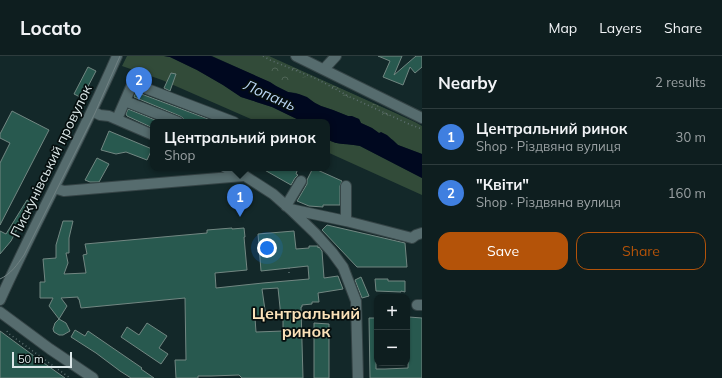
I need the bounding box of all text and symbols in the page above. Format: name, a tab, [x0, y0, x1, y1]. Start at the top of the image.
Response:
text: Locato	[20, 16, 81, 40]
text: Map	[548, 19, 577, 37]
text: Layers	[599, 19, 642, 37]
text: Share	[664, 19, 702, 37]
pin: 2	[126, 67, 152, 100]
text: Nearby	[438, 72, 497, 93]
text: 2 results	[655, 74, 706, 90]
water label: Лопань	[240, 75, 299, 115]
street label: Пискунівський провулок	[6, 81, 96, 240]
popup	[150, 119, 330, 171]
text: Центральний ринок	[476, 119, 627, 138]
text: Центральний ринок	[164, 128, 316, 147]
text: 1	[447, 129, 455, 145]
text: 30 m	[676, 129, 706, 145]
text: Shop · Різдвяна вулиця	[476, 138, 621, 154]
text: Shop	[164, 147, 195, 163]
text: "Квіти"	[476, 175, 529, 194]
pin: 1	[227, 184, 253, 217]
text: 2	[447, 185, 455, 201]
text: 160 m	[668, 185, 706, 201]
text: Shop · Різдвяна вулиця	[476, 194, 621, 210]
button: Save	[438, 232, 568, 270]
button: Share	[576, 232, 706, 270]
your location	[257, 238, 277, 258]
map controls	[374, 294, 410, 366]
button: +	[374, 294, 410, 330]
district label: Центральний ринок	[252, 303, 360, 341]
button: −	[374, 330, 410, 366]
scale bar	[12, 350, 72, 369]
text: 50 m	[18, 352, 44, 366]

